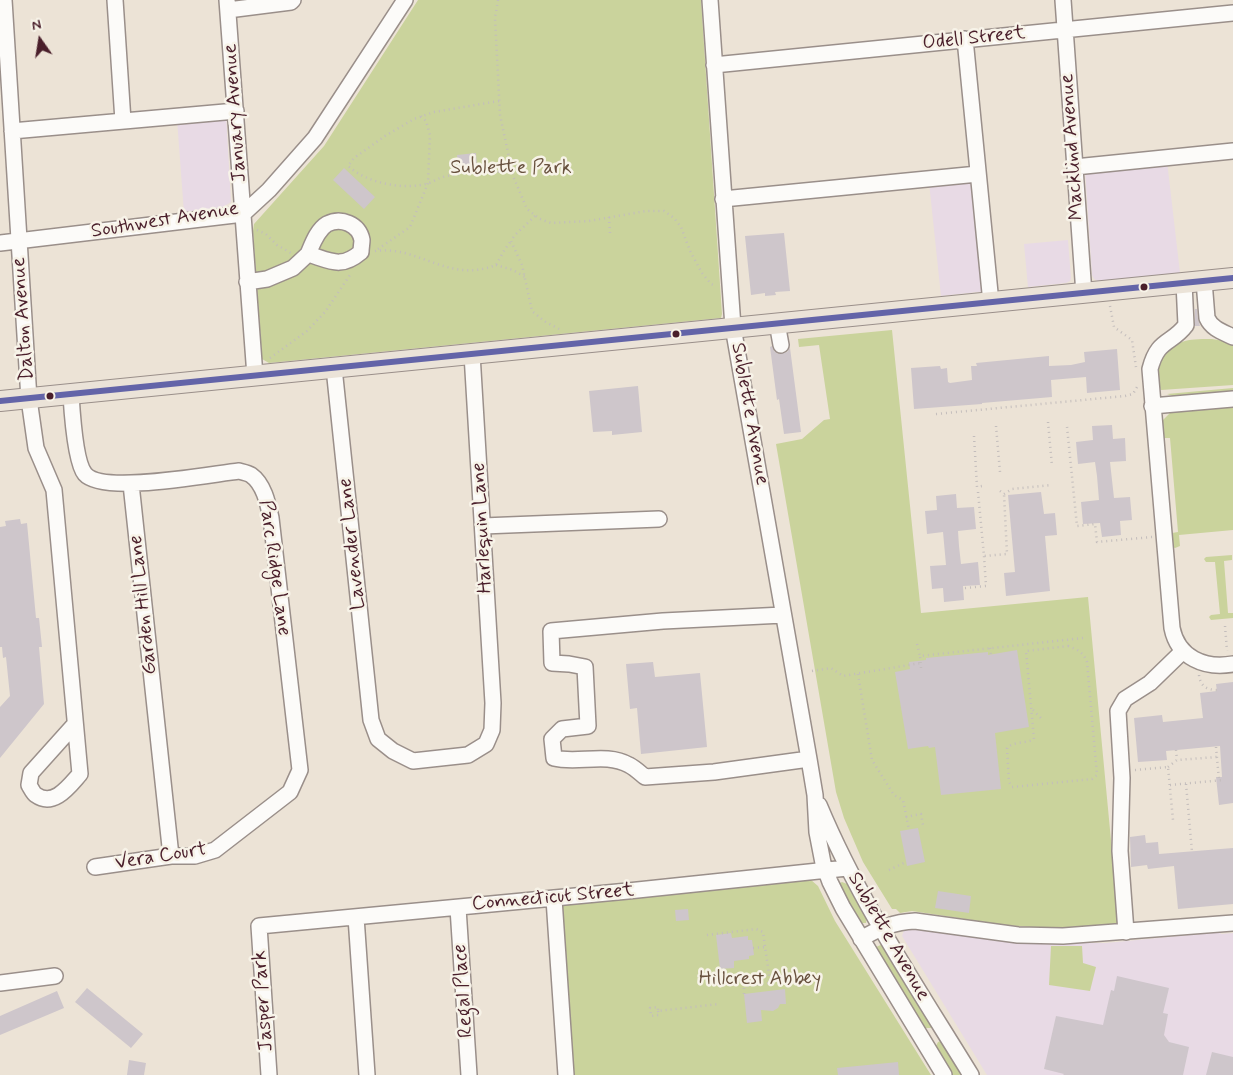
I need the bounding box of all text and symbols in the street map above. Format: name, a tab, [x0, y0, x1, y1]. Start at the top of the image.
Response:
north arrow	[15, 15, 65, 65]
text: N	[30, 16, 43, 35]
street label: Odell Street	[921, 22, 1027, 56]
street label: January Avenue	[219, 43, 253, 183]
street label: Macklind Avenue	[1056, 73, 1090, 221]
park label: Sublette Park	[450, 157, 572, 181]
street label: Southwest Avenue	[90, 197, 240, 245]
street label: Dalton Avenue	[8, 256, 40, 382]
unlabelled marker	[1139, 282, 1149, 292]
unlabelled marker	[671, 329, 681, 339]
street label: Sublette Avenue	[725, 341, 773, 487]
unlabelled marker	[45, 391, 55, 401]
street label: Harlequin Lane	[468, 462, 498, 594]
street label: Lavender Lane	[334, 477, 372, 611]
street label: Parc Ridge Lane	[253, 498, 295, 638]
street label: Garden Hill Lane	[125, 534, 163, 676]
street label: Vera Court	[113, 838, 209, 876]
street label: Sublette Avenue	[842, 868, 934, 1006]
street label: Connecticut Street	[471, 879, 635, 917]
street label: Regal Place	[449, 943, 479, 1039]
street label: Jasper Park	[248, 950, 280, 1052]
park label: Hillcrest Abbey	[699, 968, 821, 992]

